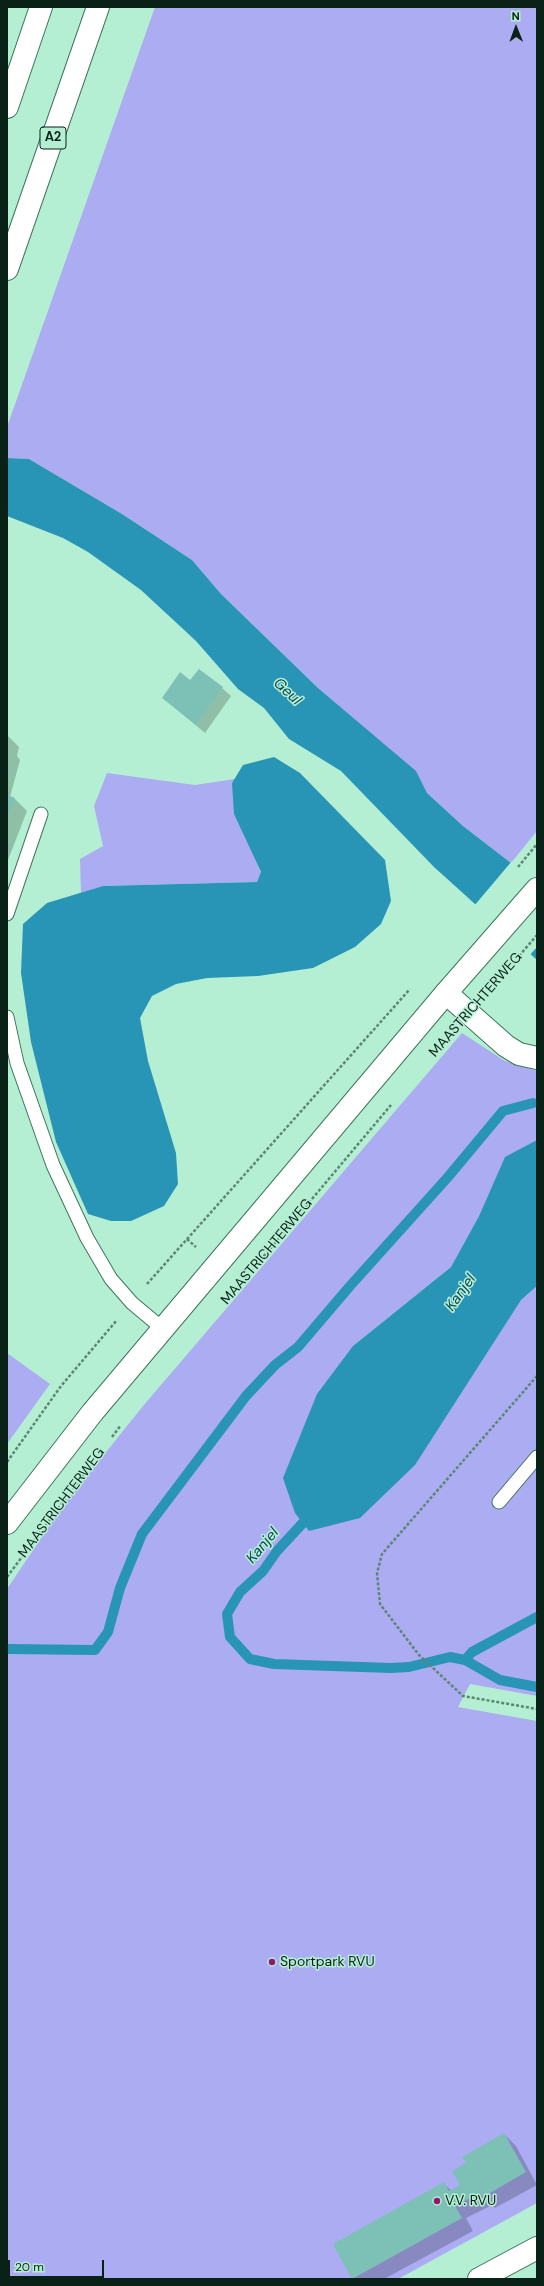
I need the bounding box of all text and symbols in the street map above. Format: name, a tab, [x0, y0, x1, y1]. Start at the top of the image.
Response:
north arrow	[496, 8, 536, 48]
text: N	[512, 9, 520, 23]
road number: A2	[40, 127, 66, 149]
water label: Geul	[269, 675, 305, 709]
street label: MAASTRICHTERWEG	[426, 949, 526, 1061]
street label: MAASTRICHTERWEG	[218, 1196, 316, 1308]
water label: Kanjel	[442, 1271, 480, 1315]
street label: MAASTRICHTERWEG	[15, 1445, 109, 1561]
water label: Kanjel	[243, 1524, 283, 1568]
place label: Sportpark RVU	[280, 1954, 375, 1970]
marker: Sportpark RVU	[267, 1957, 277, 1967]
place label: V.V. RVU	[445, 2193, 496, 2209]
marker: V.V. RVU	[432, 2196, 442, 2206]
scale bar	[10, 2252, 106, 2278]
text: 20 m	[15, 2259, 44, 2275]

